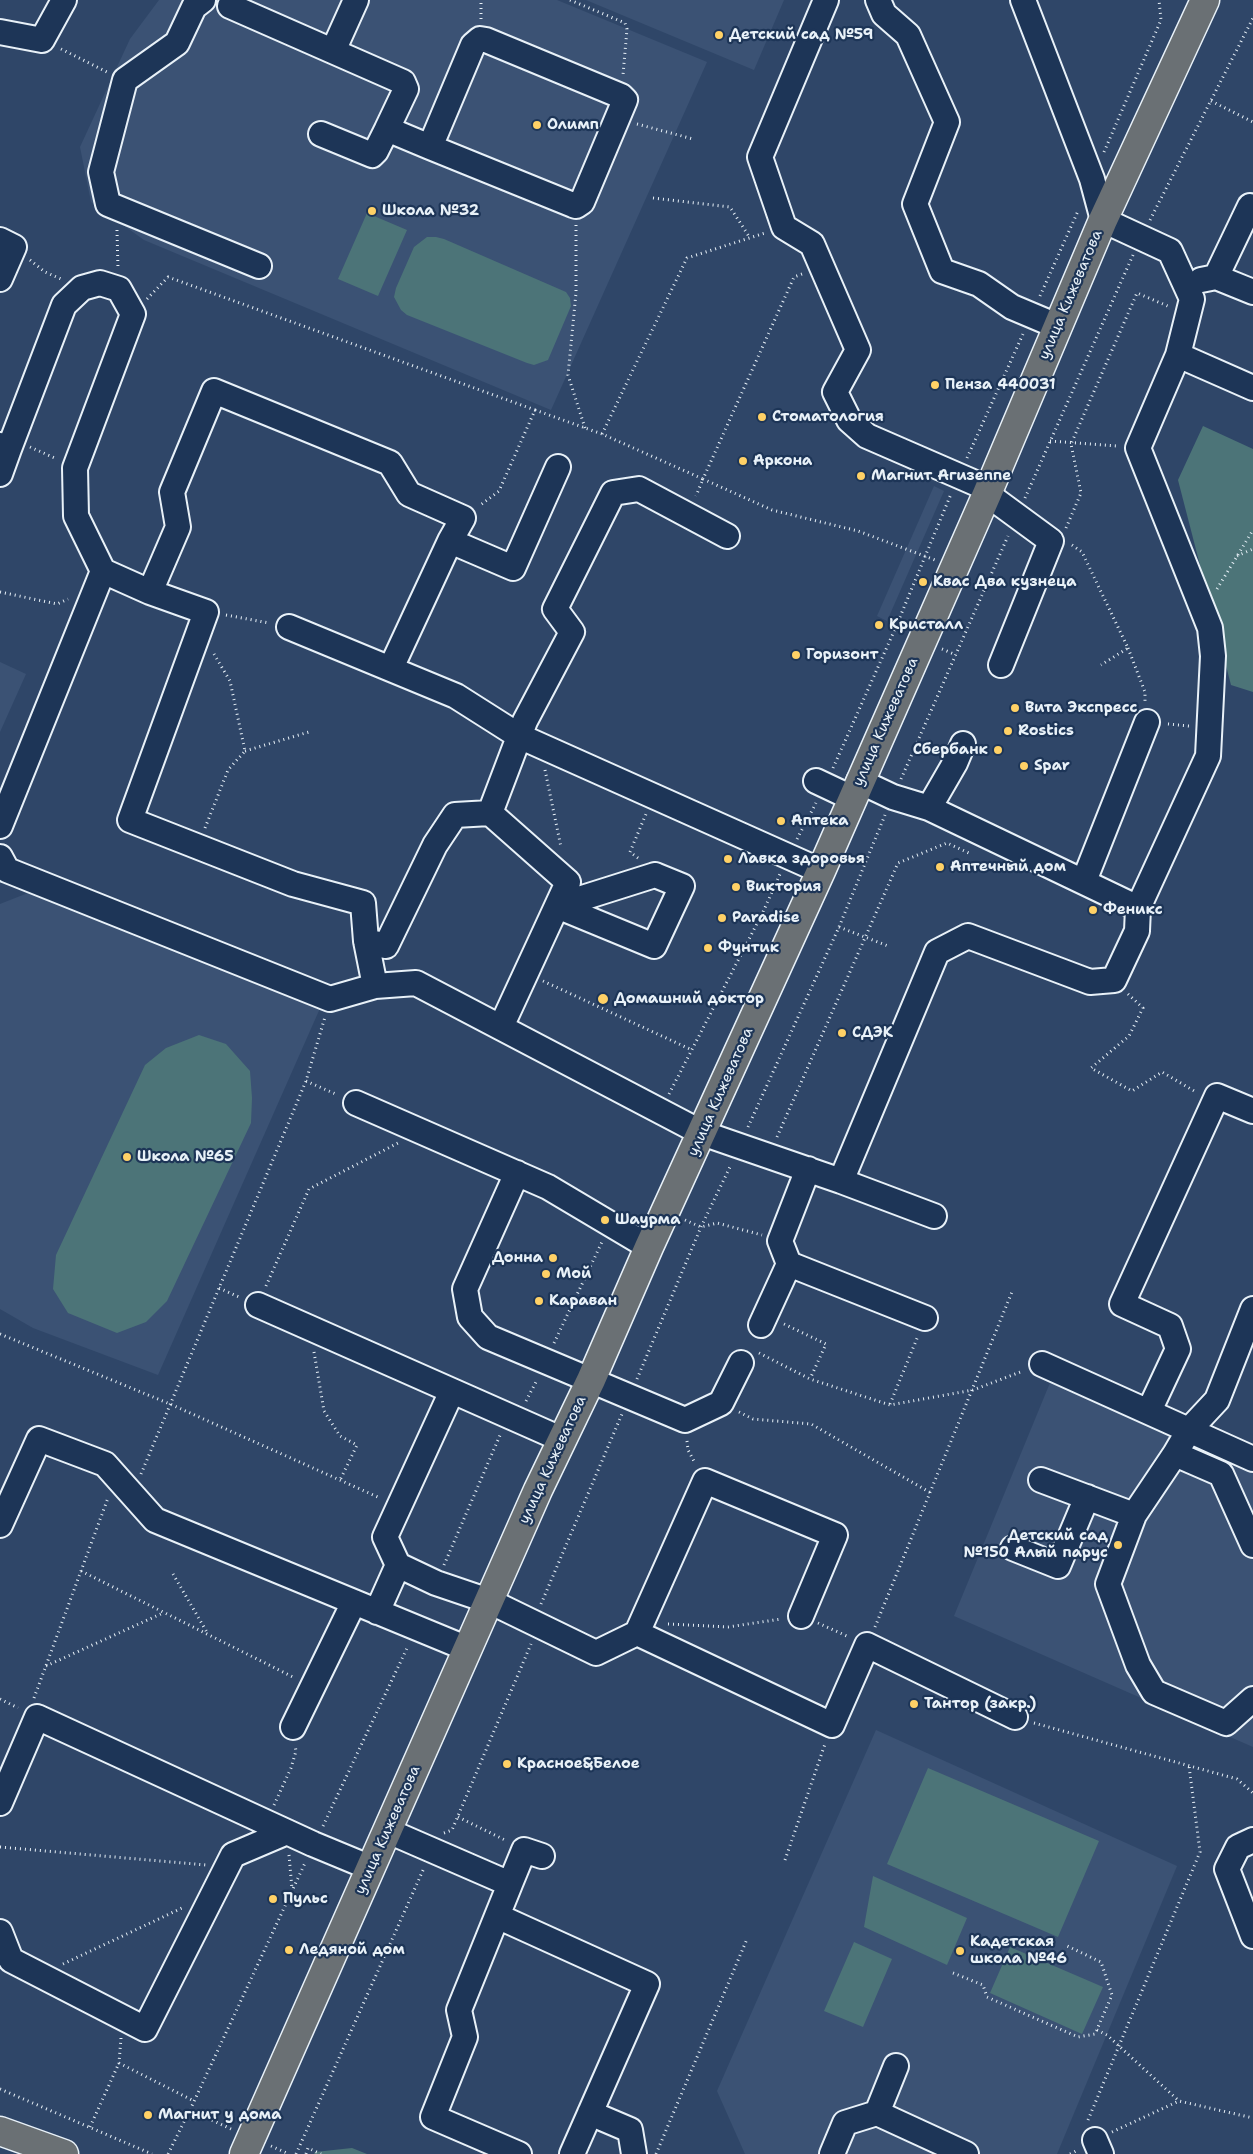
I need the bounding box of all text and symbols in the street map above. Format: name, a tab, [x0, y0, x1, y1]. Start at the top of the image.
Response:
place label: Детский сад №59	[729, 26, 873, 44]
marker: Детский сад №59	[713, 29, 725, 41]
place label: Олимп	[547, 116, 599, 134]
marker: Олимп	[531, 119, 543, 131]
place label: Школа №32	[382, 202, 479, 220]
marker: Школа №32	[366, 205, 378, 217]
street label: улица Кижеватова	[1036, 227, 1106, 363]
place label: Пенза 440031	[945, 376, 1056, 394]
marker: Пенза 440031	[929, 379, 941, 391]
place label: Стоматология	[772, 408, 884, 426]
marker: Стоматология	[756, 411, 768, 423]
place label: Аркона	[753, 452, 812, 470]
marker: Аркона	[737, 455, 749, 467]
place label: Магнит Агизеппе	[871, 467, 1011, 485]
marker: Магнит Агизеппе	[855, 470, 867, 482]
place label: Квас Два кузнеца	[933, 573, 1076, 591]
marker: Квас Два кузнеца	[917, 576, 929, 588]
place label: Кристалл	[889, 616, 963, 634]
marker: Кристалл	[873, 619, 885, 631]
place label: Горизонт	[806, 646, 878, 664]
marker: Горизонт	[790, 649, 802, 661]
street label: улица Кижеватова	[849, 655, 923, 789]
place label: Вита Экспресс	[1025, 699, 1138, 717]
marker: Вита Экспресс	[1009, 702, 1021, 714]
place label: Rostics	[1018, 722, 1074, 740]
marker: Rostics	[1002, 725, 1014, 737]
place label: Сбербанк	[913, 741, 988, 759]
marker: Сбербанк	[992, 744, 1004, 756]
place label: Spar	[1034, 757, 1070, 775]
marker: Spar	[1018, 760, 1030, 772]
place label: Аптека	[791, 812, 849, 830]
marker: Аптека	[775, 815, 787, 827]
place label: Лавка здоровья	[738, 850, 865, 868]
marker: Лавка здоровья	[722, 853, 734, 865]
place label: Аптечный дом	[950, 858, 1066, 876]
marker: Аптечный дом	[934, 861, 946, 873]
place label: Виктория	[746, 878, 821, 896]
marker: Виктория	[730, 881, 742, 893]
place label: Феникс	[1103, 901, 1163, 919]
marker: Феникс	[1087, 904, 1099, 916]
place label: Paradise	[732, 909, 800, 927]
marker: Paradise	[716, 912, 728, 924]
place label: Фунтик	[718, 939, 779, 957]
marker: Фунтик	[702, 942, 714, 954]
place label: Домашний доктор	[614, 990, 764, 1008]
marker: Домашний доктор	[596, 992, 610, 1006]
place label: СДЭК	[852, 1024, 893, 1042]
street label: улица Кижеватова	[684, 1025, 758, 1159]
marker: СДЭК	[836, 1027, 848, 1039]
place label: Школа №65	[137, 1148, 234, 1166]
marker: Школа №65	[121, 1151, 133, 1163]
place label: Шаурма	[615, 1211, 680, 1229]
marker: Шаурма	[599, 1214, 611, 1226]
place label: Донна	[492, 1249, 543, 1267]
marker: Донна	[547, 1252, 559, 1264]
place label: Мой	[556, 1265, 591, 1283]
marker: Мой	[540, 1268, 552, 1280]
place label: Караван	[549, 1292, 617, 1310]
marker: Караван	[533, 1295, 545, 1307]
street label: улица Кижеватова	[515, 1393, 591, 1527]
place label: Детский сад №150 Алый парус	[963, 1527, 1108, 1562]
marker: Детский сад №150 Алый парус	[1112, 1539, 1124, 1551]
place label: Тантор (закр.)	[924, 1695, 1036, 1713]
marker: Тантор (закр.)	[908, 1698, 920, 1710]
place label: Красное&Белое	[517, 1755, 640, 1773]
marker: Красное&Белое	[501, 1758, 513, 1770]
street label: улица Кижеватова	[351, 1763, 425, 1897]
place label: Пульс	[283, 1890, 328, 1908]
marker: Пульс	[267, 1893, 279, 1905]
place label: Кадетская школа №46	[970, 1933, 1067, 1968]
place label: Ледяной дом	[299, 1941, 405, 1959]
marker: Ледяной дом	[283, 1944, 295, 1956]
marker: Кадетская школа №46	[954, 1945, 966, 1957]
place label: Магнит у дома	[158, 2106, 281, 2124]
marker: Магнит у дома	[142, 2109, 154, 2121]

